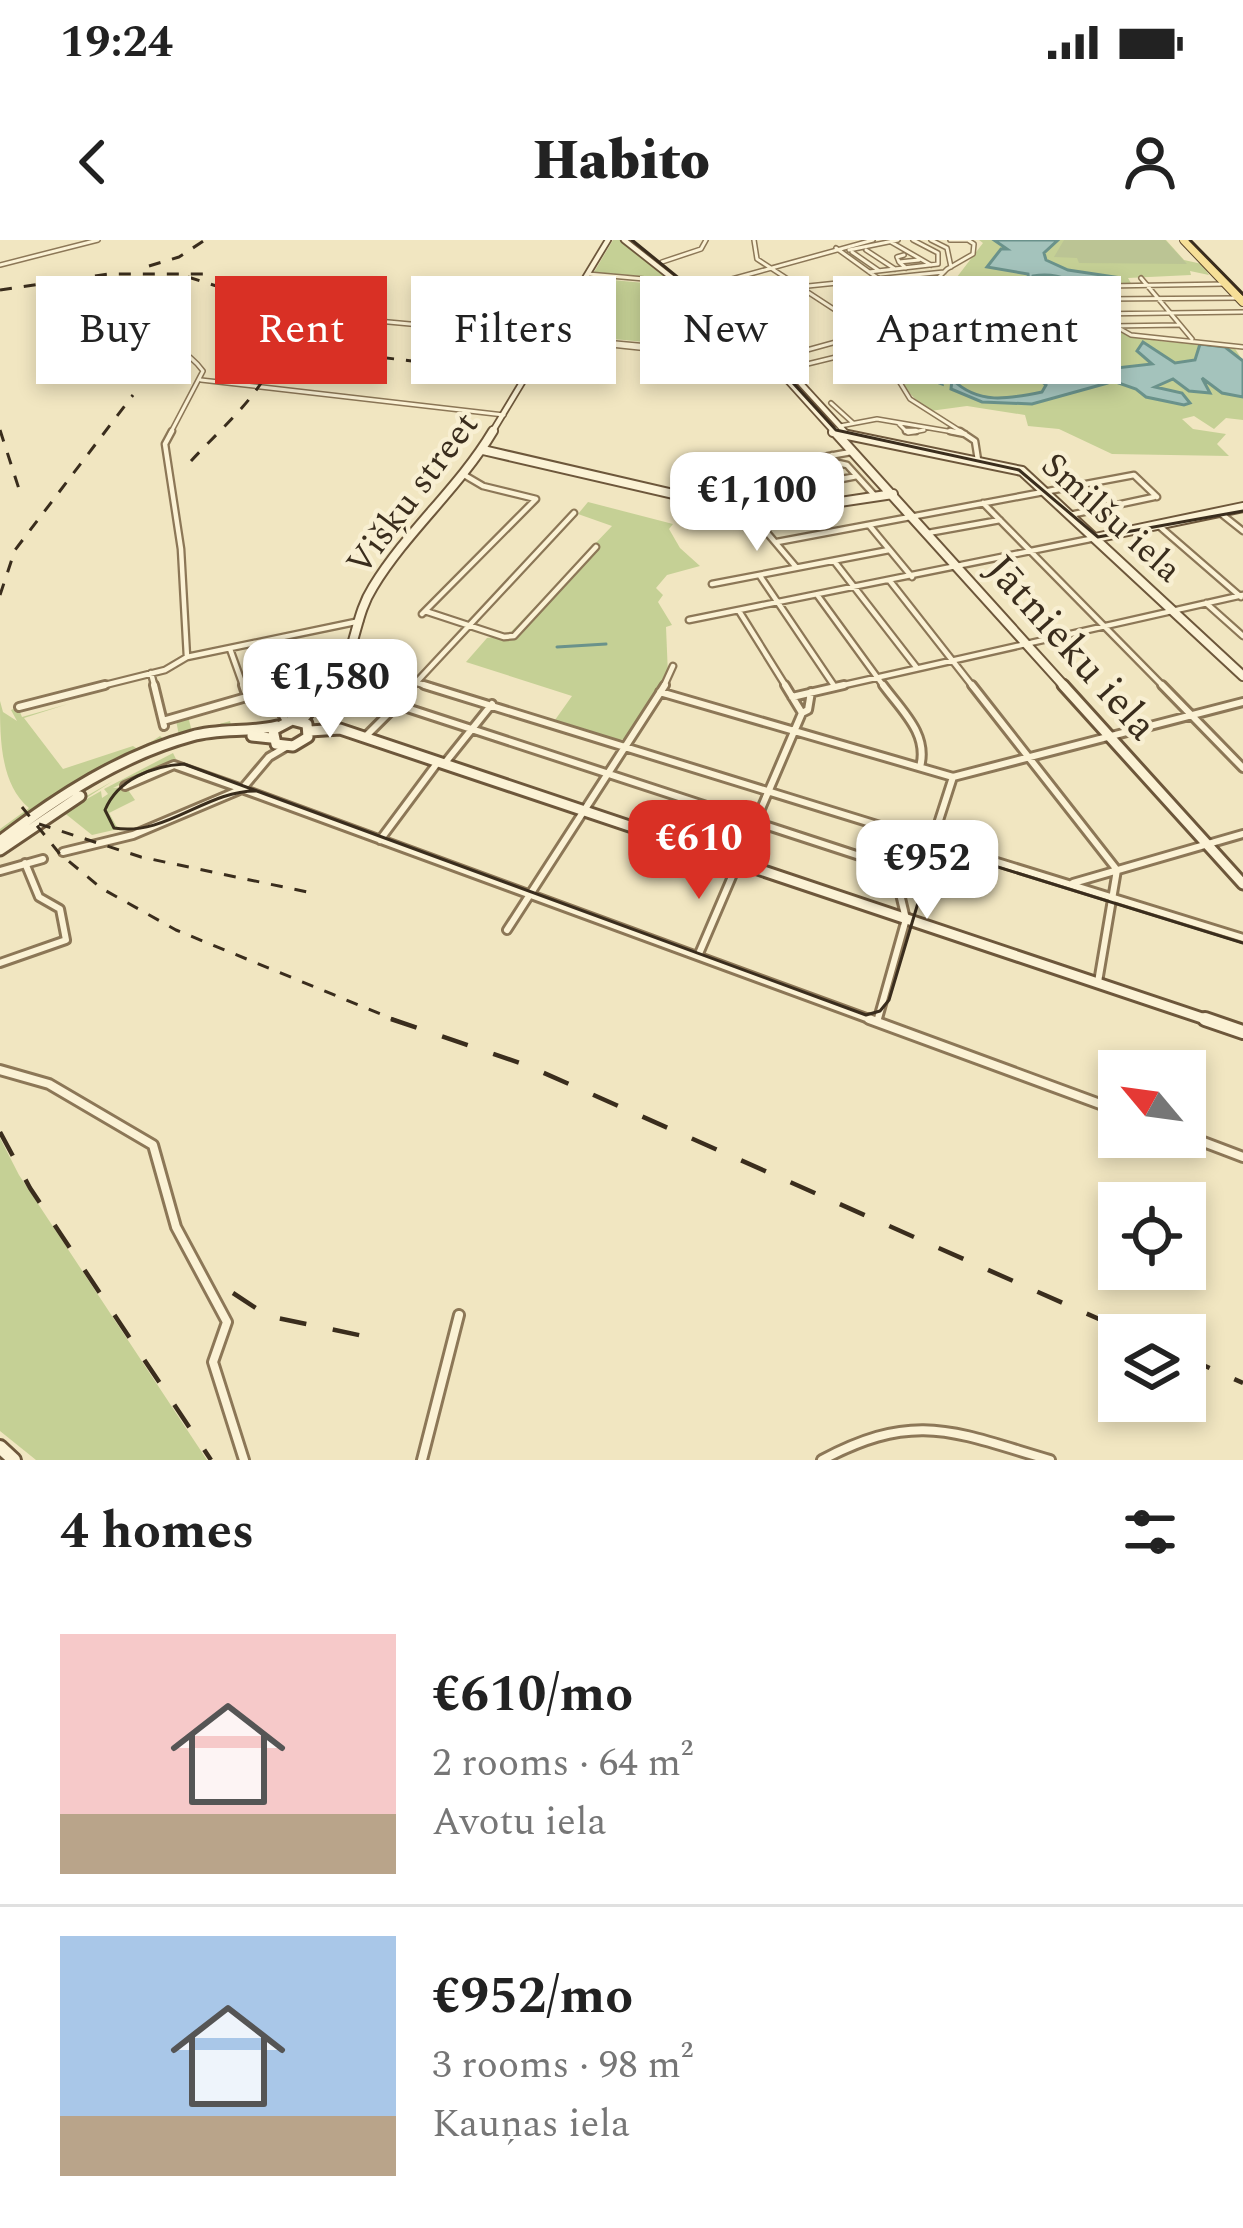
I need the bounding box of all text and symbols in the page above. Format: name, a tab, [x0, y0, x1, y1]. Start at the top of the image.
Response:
text: 19:24	[60, 8, 173, 77]
text: Habito	[533, 121, 710, 203]
icon: back	[60, 129, 126, 195]
icon: person	[1117, 129, 1183, 195]
chip: Buy	[36, 276, 191, 384]
chip: Rent	[215, 276, 387, 384]
chip: Filters	[411, 276, 616, 384]
chip: New	[640, 276, 809, 384]
chip: Apartment	[833, 276, 1121, 384]
street label: Višķu street	[333, 401, 493, 587]
street label: Smilšu iela	[1028, 440, 1194, 597]
pin: €1,100	[659, 452, 855, 554]
text: €1,100	[697, 461, 817, 520]
street label: Jātnieku iela	[970, 541, 1172, 756]
pin: €1,580	[232, 639, 428, 741]
text: €1,580	[270, 648, 390, 707]
pin: €610	[628, 800, 770, 902]
text: €610	[655, 809, 743, 868]
pin: €952	[856, 820, 998, 922]
text: €952	[883, 829, 971, 888]
north arrow	[1098, 1050, 1206, 1158]
map controls	[1098, 1050, 1206, 1422]
button: locate	[1098, 1182, 1206, 1290]
button: layers	[1098, 1314, 1206, 1422]
text: 4 homes	[60, 1493, 254, 1571]
icon: filters	[1117, 1499, 1183, 1565]
text: €610/mo	[432, 1656, 633, 1734]
icon: home	[156, 1682, 300, 1826]
text: 2 rooms · 64 m²	[432, 1734, 693, 1793]
text: Avotu iela	[432, 1793, 607, 1852]
text: €952/mo	[432, 1958, 633, 2036]
icon: home	[156, 1984, 300, 2128]
text: 3 rooms · 98 m²	[432, 2036, 693, 2095]
text: Kauņas iela	[432, 2095, 630, 2154]

